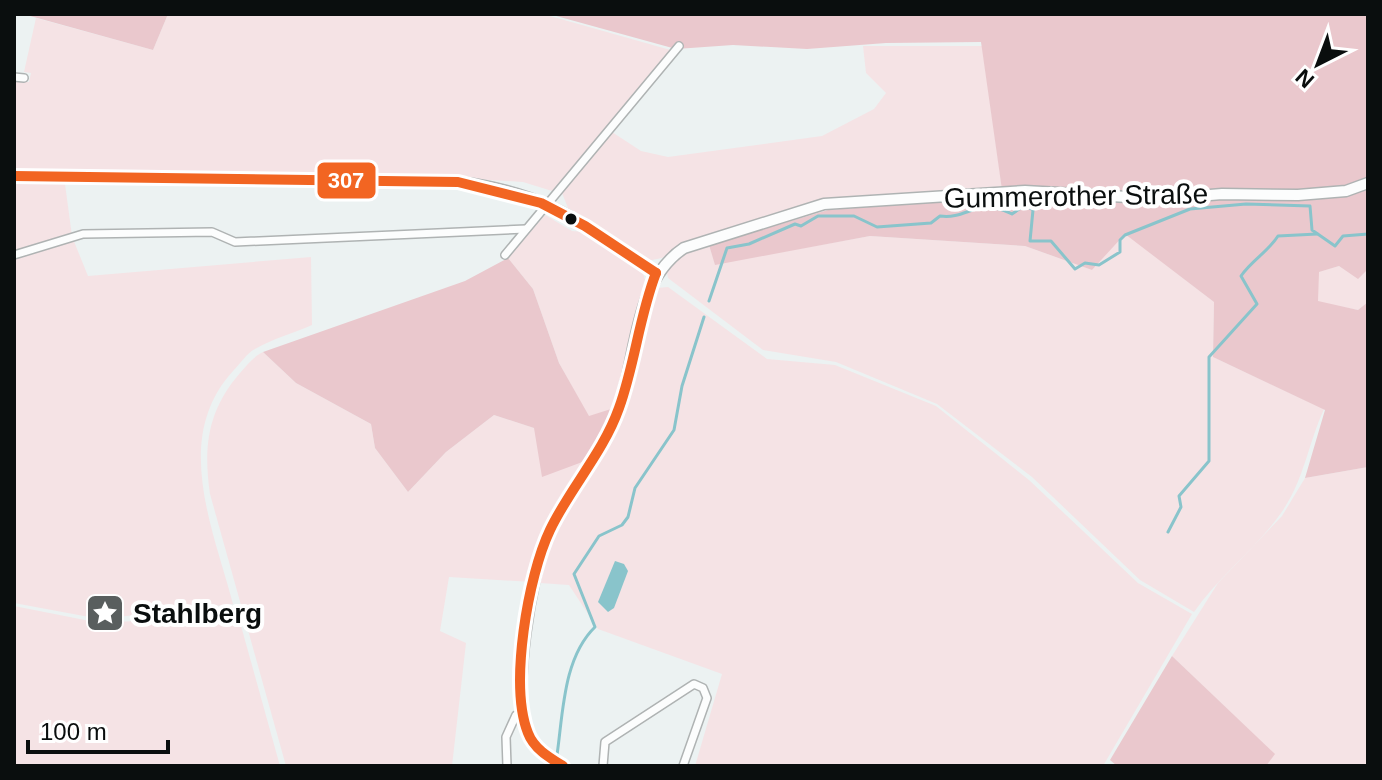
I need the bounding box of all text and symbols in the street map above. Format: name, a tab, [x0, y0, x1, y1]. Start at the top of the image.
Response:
north arrow	[1278, 24, 1358, 104]
text: N	[1291, 64, 1319, 93]
line badge: 307	[316, 161, 377, 200]
text: 307	[328, 168, 364, 193]
street label: Gummerother Straße	[943, 178, 1209, 214]
unlabelled marker	[563, 211, 579, 227]
place icon: Stahlberg	[84, 592, 126, 634]
place label: Stahlberg	[133, 598, 262, 629]
scale bar	[28, 704, 168, 754]
text: 100 m	[40, 718, 107, 745]

